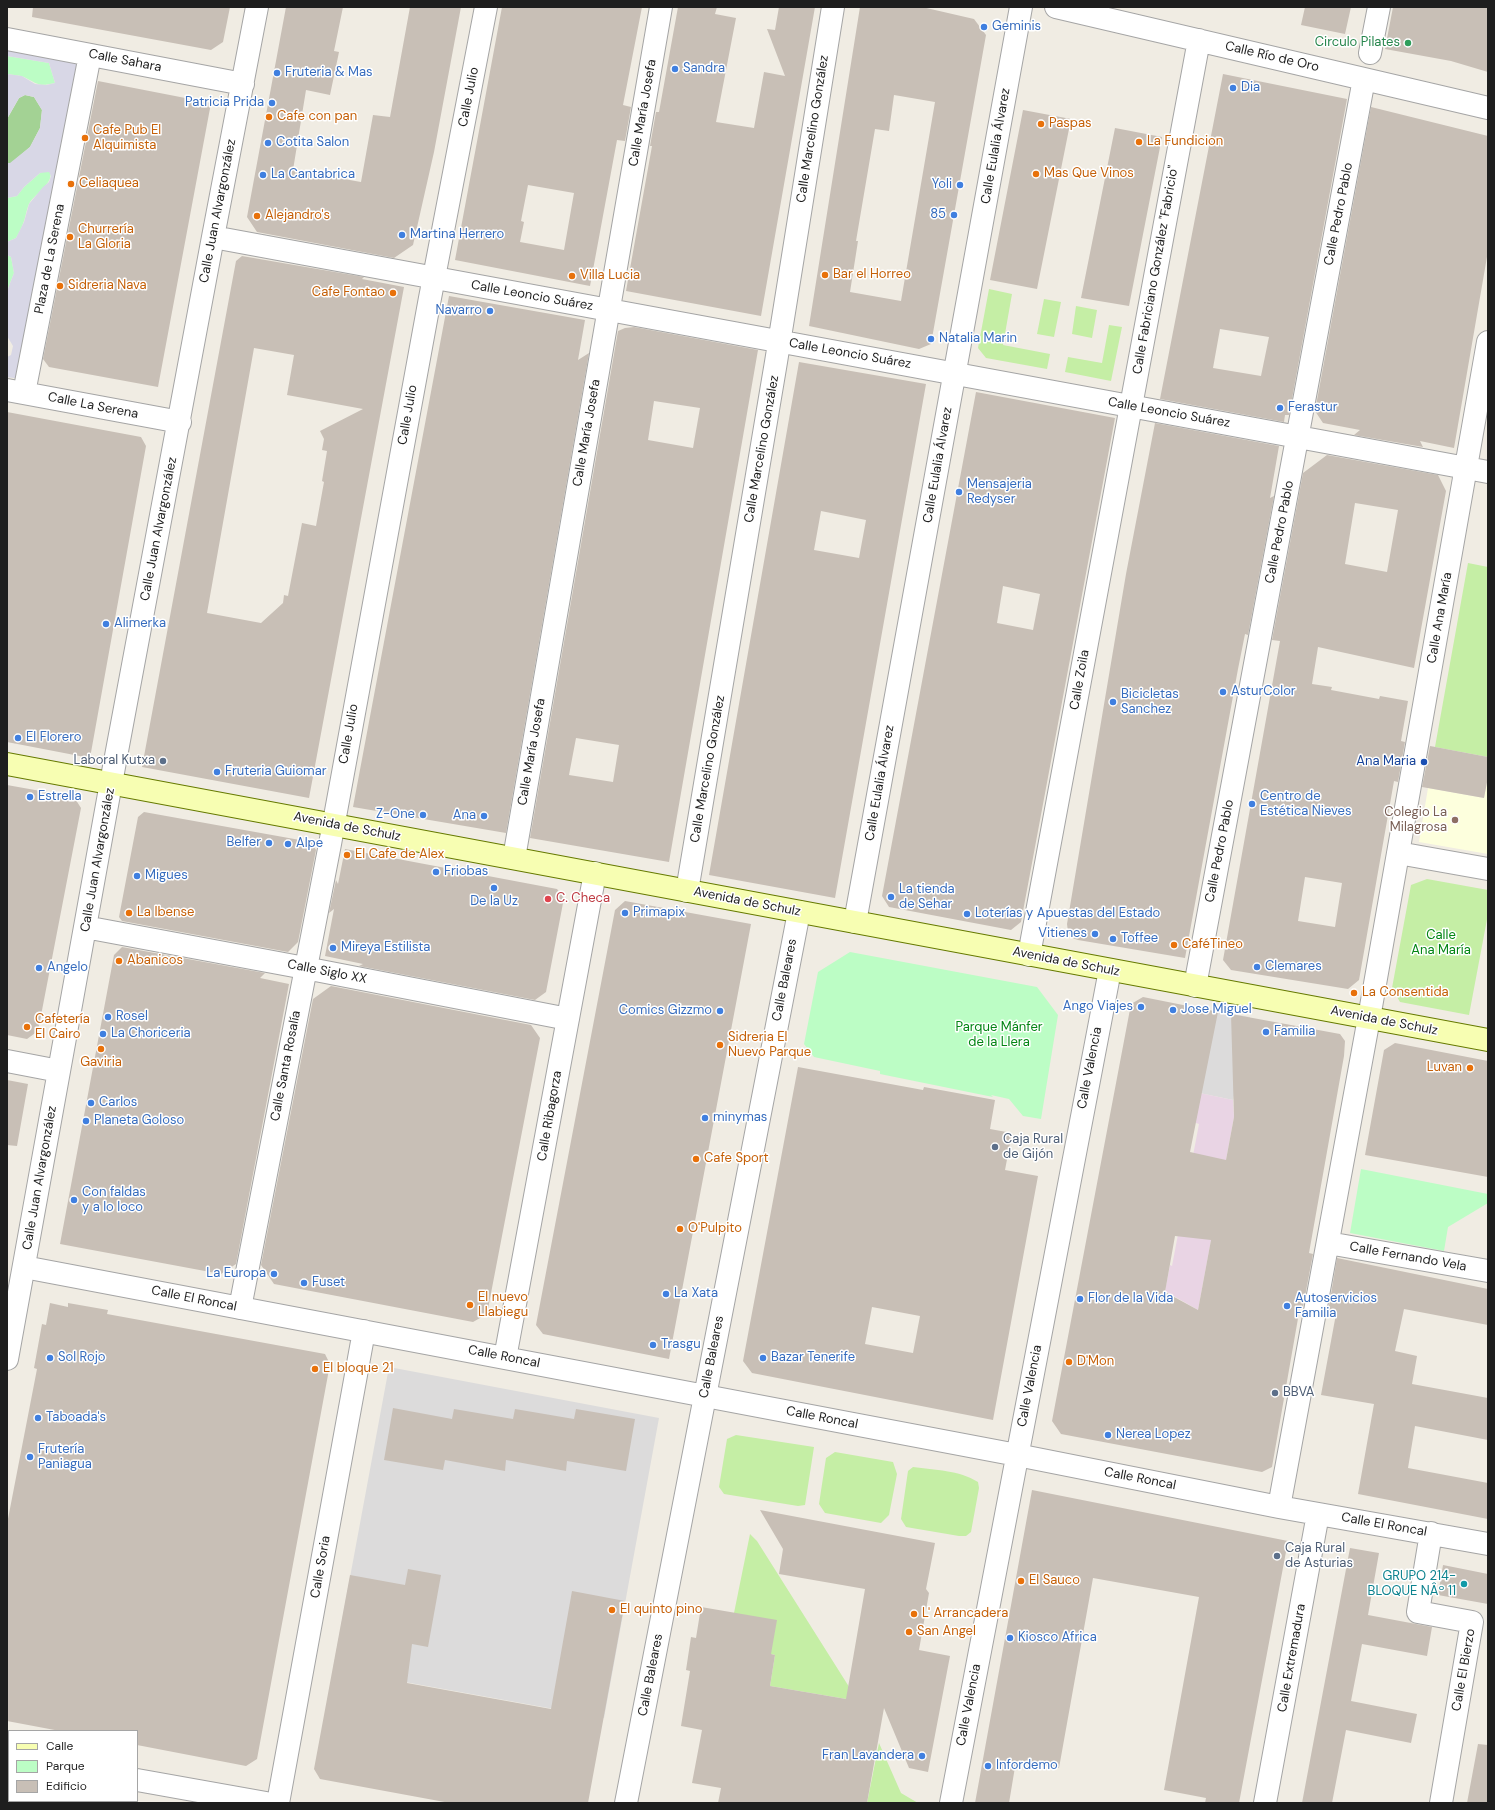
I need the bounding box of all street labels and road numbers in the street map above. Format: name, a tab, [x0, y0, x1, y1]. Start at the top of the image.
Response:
street label: Calle Río de Oro	[1223, 39, 1321, 75]
street label: Calle Sahara	[87, 46, 163, 76]
street label: Calle Marcelino González	[794, 54, 832, 204]
street label: Calle María Josefa	[626, 58, 660, 168]
street label: Calle Julio	[456, 66, 482, 128]
street label: Calle Eulalia Álvarez	[978, 87, 1014, 205]
street label: Calle Juan Alvargonzález	[196, 138, 240, 284]
street label: Calle Pedro Pablo	[1321, 161, 1357, 267]
street label: Calle Fabriciano González "Fabricio"	[1130, 164, 1182, 376]
street label: Plaza de La Serena	[32, 203, 68, 315]
street label: Calle Leoncio Suárez	[470, 278, 594, 314]
street label: Calle Leoncio Suárez	[788, 336, 912, 372]
street label: Calle Marcelino González	[741, 374, 783, 524]
street label: Calle María Josefa	[570, 378, 604, 488]
street label: Calle Julio	[395, 384, 421, 446]
street label: Calle La Serena	[46, 390, 140, 422]
street label: Calle Leoncio Suárez	[1107, 395, 1231, 431]
street label: Calle Eulalia Álvarez	[920, 406, 956, 524]
street label: Calle Juan Alvargonzález	[137, 456, 181, 602]
street label: Calle Pedro Pablo	[1262, 479, 1298, 585]
street label: Calle Ana María	[1424, 571, 1456, 665]
street label: Calle Zoila	[1067, 649, 1093, 711]
street label: Calle Marcelino González	[687, 694, 729, 844]
street label: Calle María Josefa	[515, 697, 549, 807]
street label: Calle Julio	[336, 703, 362, 765]
street label: Calle Eulalia Álvarez	[862, 724, 898, 842]
street label: Calle Juan Alvargonzález	[78, 787, 118, 933]
street label: Calle Pedro Pablo	[1202, 798, 1238, 904]
street label: Avenida de Schulz	[292, 809, 402, 845]
street label: Avenida de Schulz	[692, 884, 802, 920]
street label: Calle Baleares	[769, 937, 801, 1023]
street label: Avenida de Schulz	[1011, 944, 1121, 980]
street label: Calle Siglo XX	[286, 957, 368, 987]
street label: Avenida de Schulz	[1329, 1003, 1439, 1039]
street label: Calle Santa Rosalía	[268, 1009, 304, 1123]
street label: Calle Valencia	[1074, 1026, 1106, 1110]
street label: Calle Ribagorza	[534, 1070, 566, 1162]
street label: Calle Juan Alvargonzález	[20, 1105, 60, 1251]
street label: Calle Fernando Vela	[1348, 1239, 1468, 1275]
street label: Calle El Roncal	[150, 1283, 238, 1315]
street label: Calle Baleares	[696, 1314, 728, 1400]
street label: Calle Roncal	[467, 1342, 541, 1372]
street label: Calle Valencia	[1014, 1344, 1046, 1428]
street label: Calle Roncal	[785, 1403, 859, 1433]
street label: Calle Roncal	[1103, 1464, 1177, 1494]
street label: Calle El Roncal	[1340, 1510, 1428, 1540]
street label: Calle Soria	[308, 1534, 334, 1600]
street label: Calle Extremadura	[1275, 1602, 1309, 1714]
street label: Calle El Bierzo	[1449, 1628, 1479, 1712]
street label: Calle Baleares	[635, 1632, 667, 1718]
street label: Calle Valencia	[953, 1663, 985, 1747]

